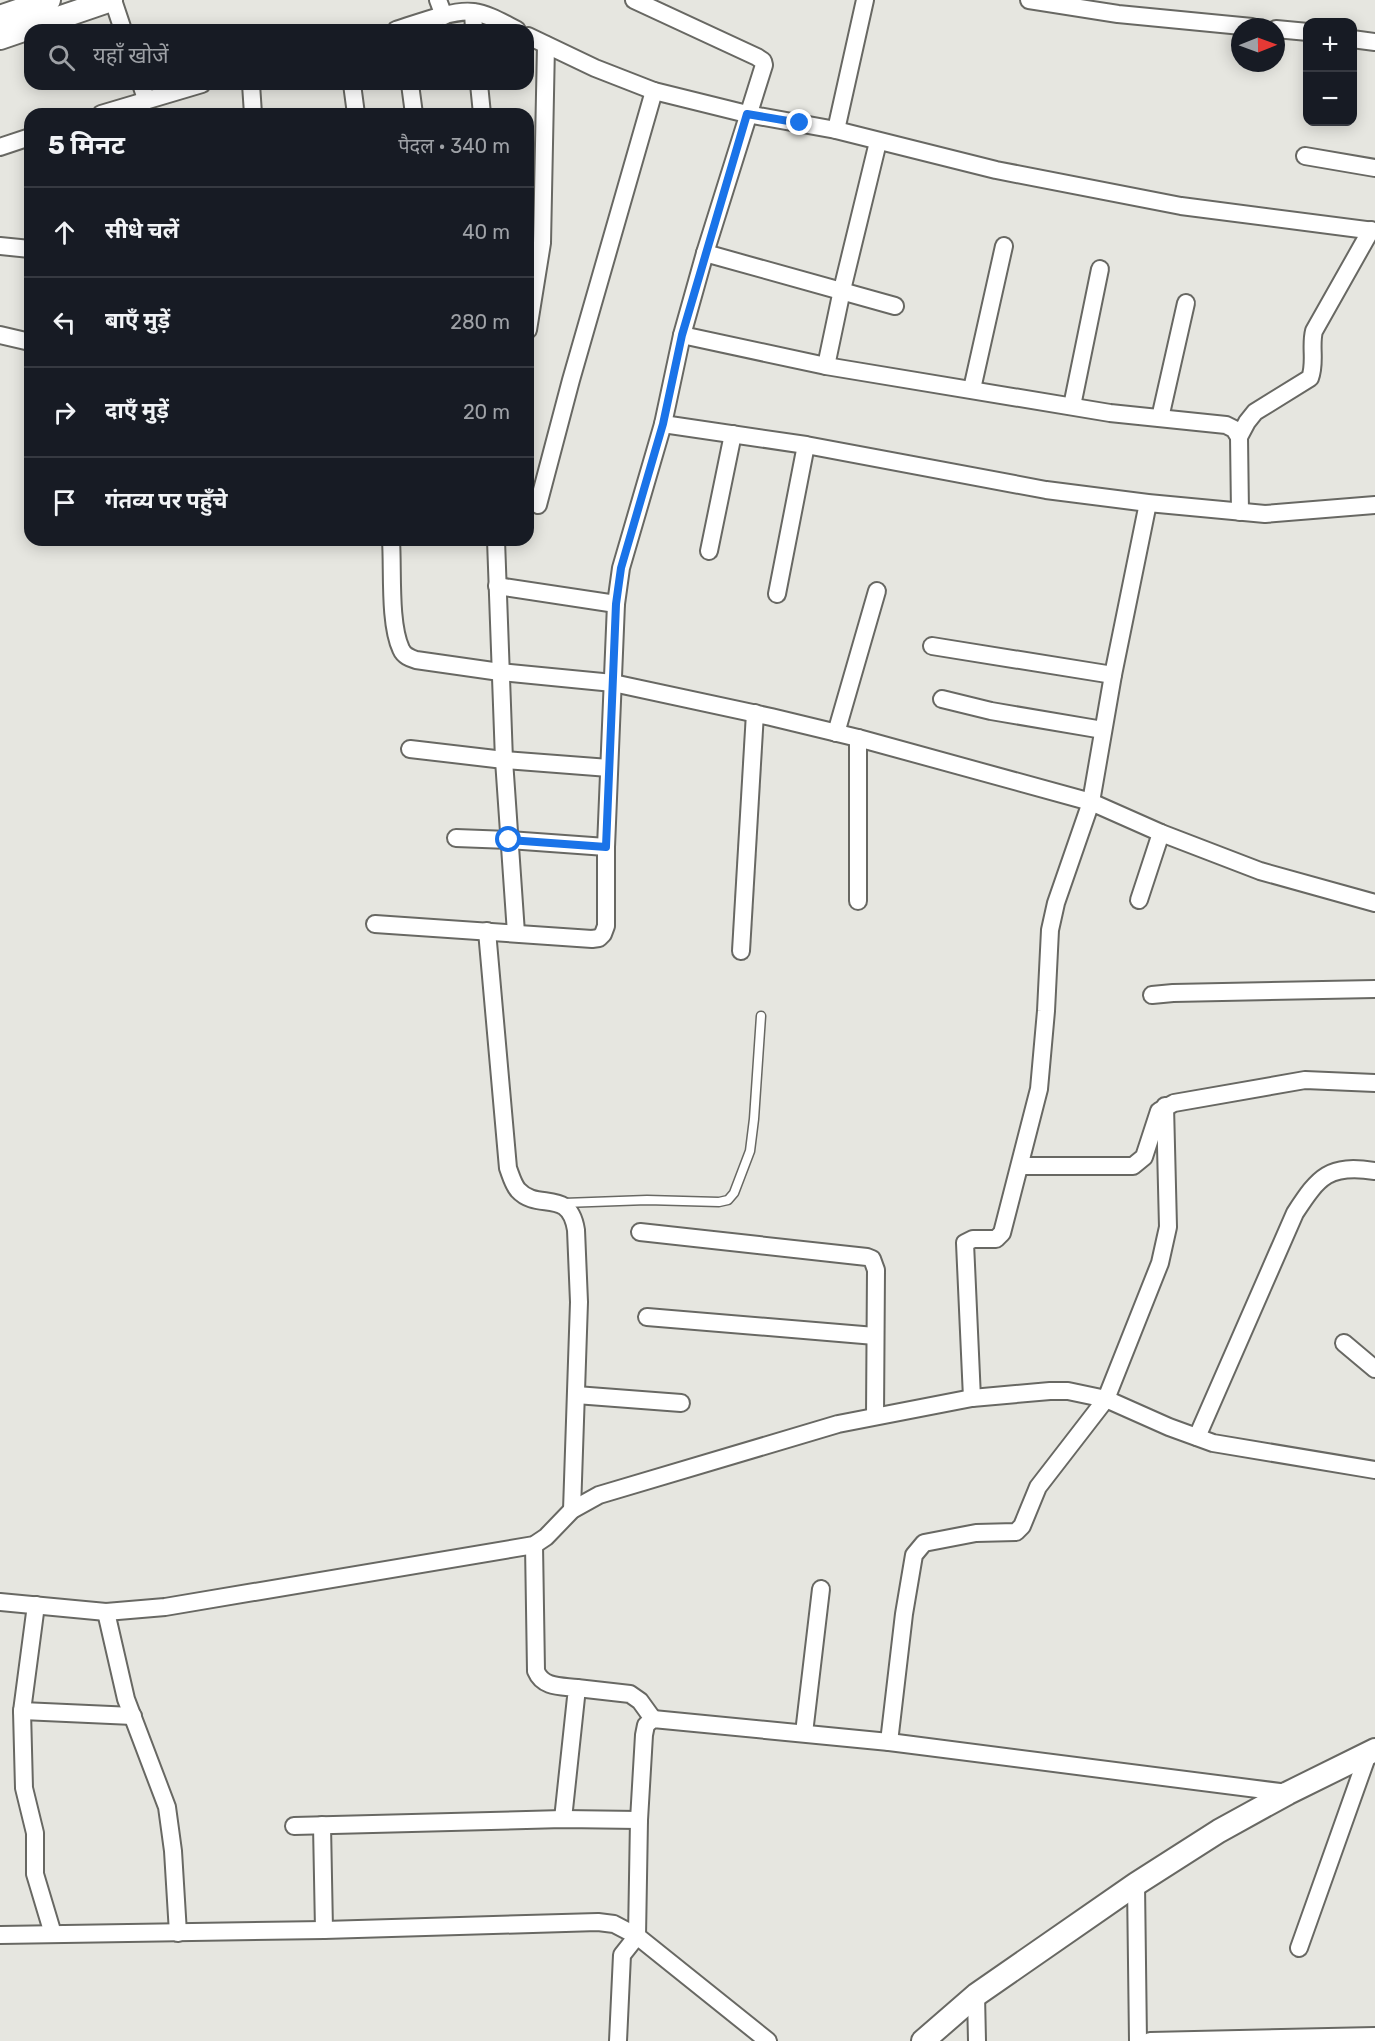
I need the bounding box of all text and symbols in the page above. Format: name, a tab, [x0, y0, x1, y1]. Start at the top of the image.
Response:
north arrow	[1231, 18, 1285, 72]
map controls	[1303, 18, 1357, 126]
button: +	[1303, 18, 1357, 72]
search box	[24, 24, 534, 90]
icon: search	[45, 41, 78, 74]
text: यहाँ खोजें	[93, 42, 169, 69]
button: −	[1303, 72, 1357, 126]
route end	[786, 109, 812, 135]
text: 5 मिनट	[48, 130, 125, 161]
text: पैदल · 340 m	[398, 134, 510, 158]
icon: ahead	[48, 216, 81, 249]
text: सीधे चलें	[105, 217, 179, 244]
text: 40 m	[462, 220, 510, 244]
icon: left	[48, 306, 81, 339]
text: बाएँ मुड़ें	[105, 307, 170, 334]
text: 280 m	[450, 310, 510, 334]
icon: right	[48, 396, 81, 429]
text: दाएँ मुड़ें	[105, 397, 169, 424]
text: 20 m	[463, 400, 510, 424]
icon: arrive	[48, 486, 81, 519]
text: गंतव्य पर पहुँचे	[105, 487, 227, 514]
route start	[495, 826, 521, 852]

